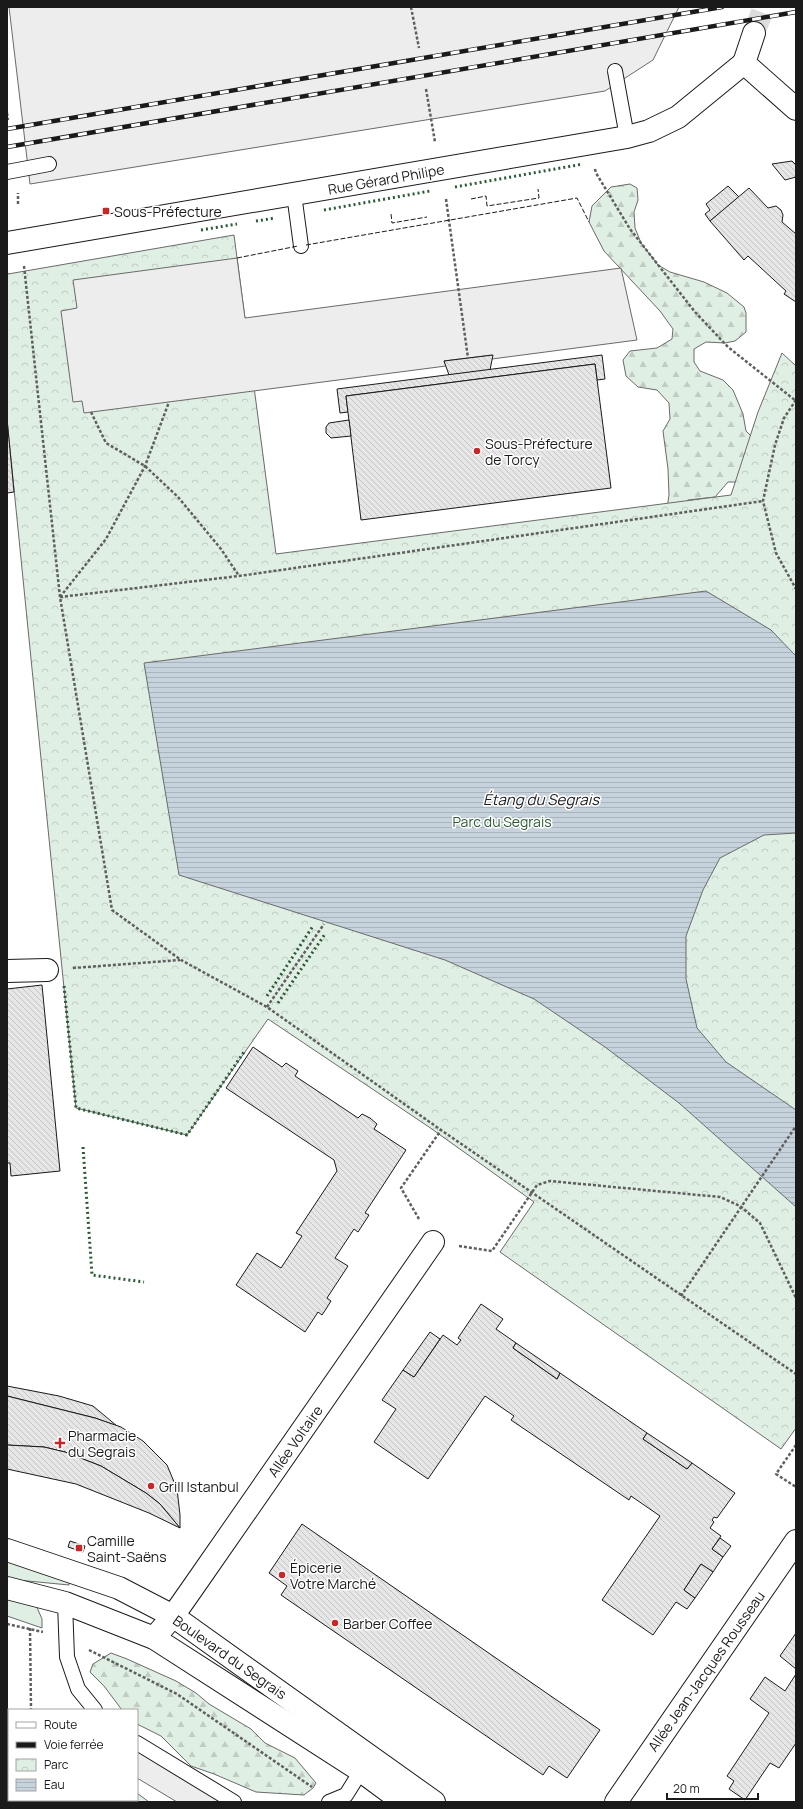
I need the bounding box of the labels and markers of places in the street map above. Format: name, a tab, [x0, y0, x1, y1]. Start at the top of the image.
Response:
place label: Sous-Préfecture	[114, 202, 222, 221]
marker: Sous-Préfecture	[101, 206, 111, 216]
place label: Sous-Préfecture de Torcy	[485, 434, 593, 469]
marker: Sous-Préfecture de Torcy	[472, 446, 482, 456]
place label: Pharmacie du Segrais	[68, 1426, 136, 1461]
marker: Pharmacie du Segrais	[55, 1438, 65, 1448]
place label: Grill Istanbul	[159, 1477, 239, 1496]
marker: Grill Istanbul	[146, 1481, 156, 1491]
place label: Camille Saint-Saëns	[87, 1531, 167, 1566]
marker: Camille Saint-Saëns	[74, 1543, 84, 1553]
place label: Épicerie Votre Marché	[290, 1558, 376, 1593]
marker: Épicerie Votre Marché	[277, 1570, 287, 1580]
place label: Barber Coffee	[343, 1614, 432, 1633]
marker: Barber Coffee	[330, 1618, 340, 1628]

